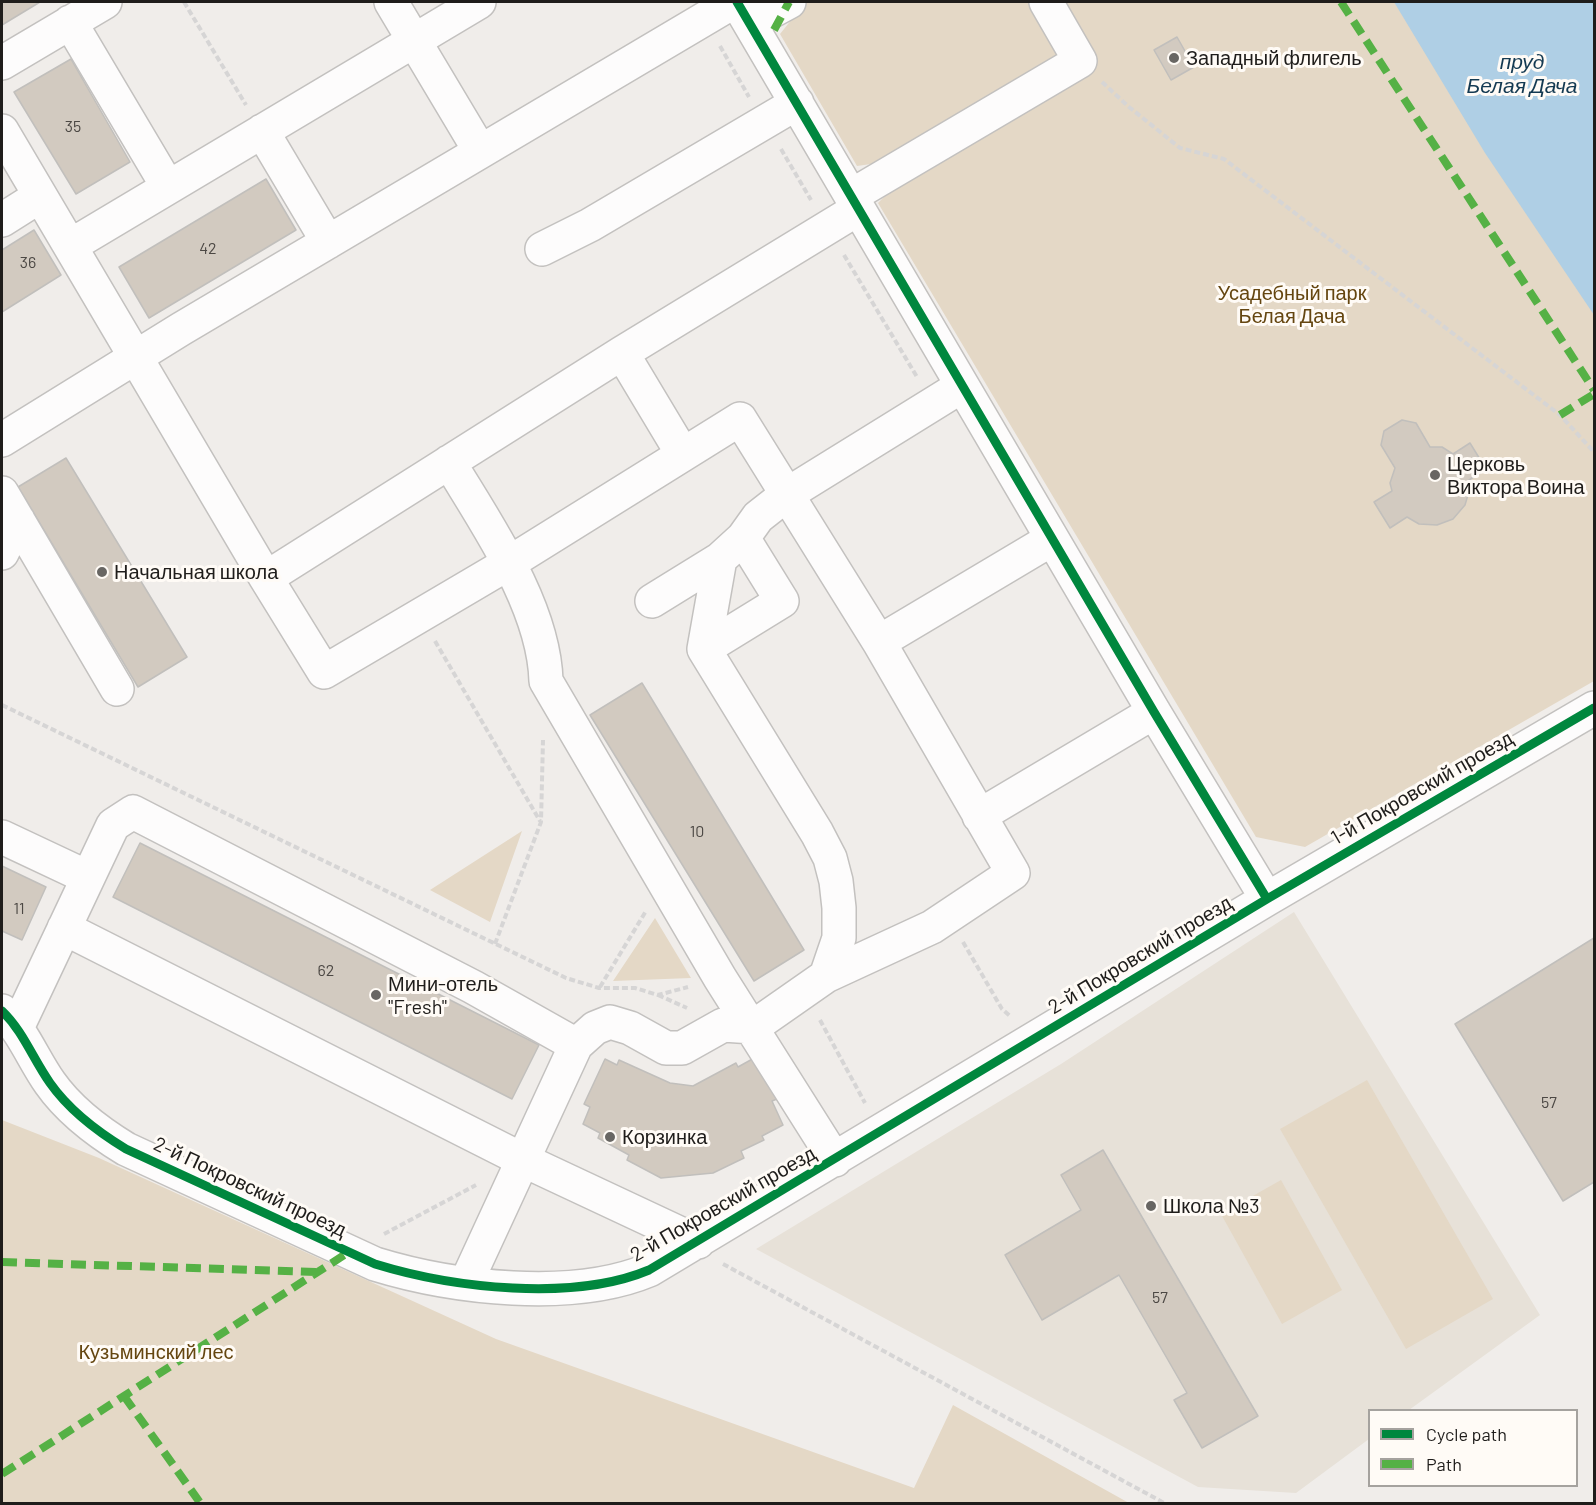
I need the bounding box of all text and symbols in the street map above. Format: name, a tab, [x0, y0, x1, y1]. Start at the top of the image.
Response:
place label: Западный флигель	[1186, 46, 1362, 70]
water label: пруд Белая Дача	[1466, 49, 1578, 99]
marker: Западный флигель	[1167, 51, 1181, 65]
house number: 35	[65, 117, 81, 137]
house number: 42	[199, 239, 217, 259]
house number: 36	[20, 253, 36, 273]
park label: Усадебный парк Белая Дача	[1218, 281, 1366, 328]
place label: Церковь Виктора Воина	[1447, 452, 1585, 499]
marker: Церковь Виктора Воина	[1428, 468, 1442, 482]
place label: Начальная школа	[114, 560, 278, 584]
marker: Начальная школа	[95, 565, 109, 579]
street label: 1-й Покровский проезд	[1327, 726, 1517, 850]
house number: 10	[690, 822, 704, 842]
street label: 2-й Покровский проезд	[1044, 891, 1236, 1019]
house number: 11	[13, 899, 25, 919]
house number: 62	[318, 961, 334, 981]
place label: Мини-отель "Fresh"	[388, 972, 498, 1019]
marker: Мини-отель "Fresh"	[369, 988, 383, 1002]
house number: 57	[1541, 1093, 1557, 1113]
place label: Корзинка	[622, 1125, 707, 1149]
marker: Корзинка	[603, 1130, 617, 1144]
street label: 2-й Покровский проезд	[150, 1132, 350, 1242]
street label: 2-й Покровский проезд	[626, 1141, 820, 1267]
place label: Школа №3	[1163, 1194, 1260, 1218]
marker: Школа №3	[1144, 1199, 1158, 1213]
house number: 57	[1152, 1288, 1168, 1308]
park label: Кузьминский лес	[78, 1340, 234, 1364]
legend	[1368, 1409, 1578, 1487]
text: Cycle path	[1426, 1423, 1507, 1445]
text: Path	[1426, 1453, 1462, 1475]

